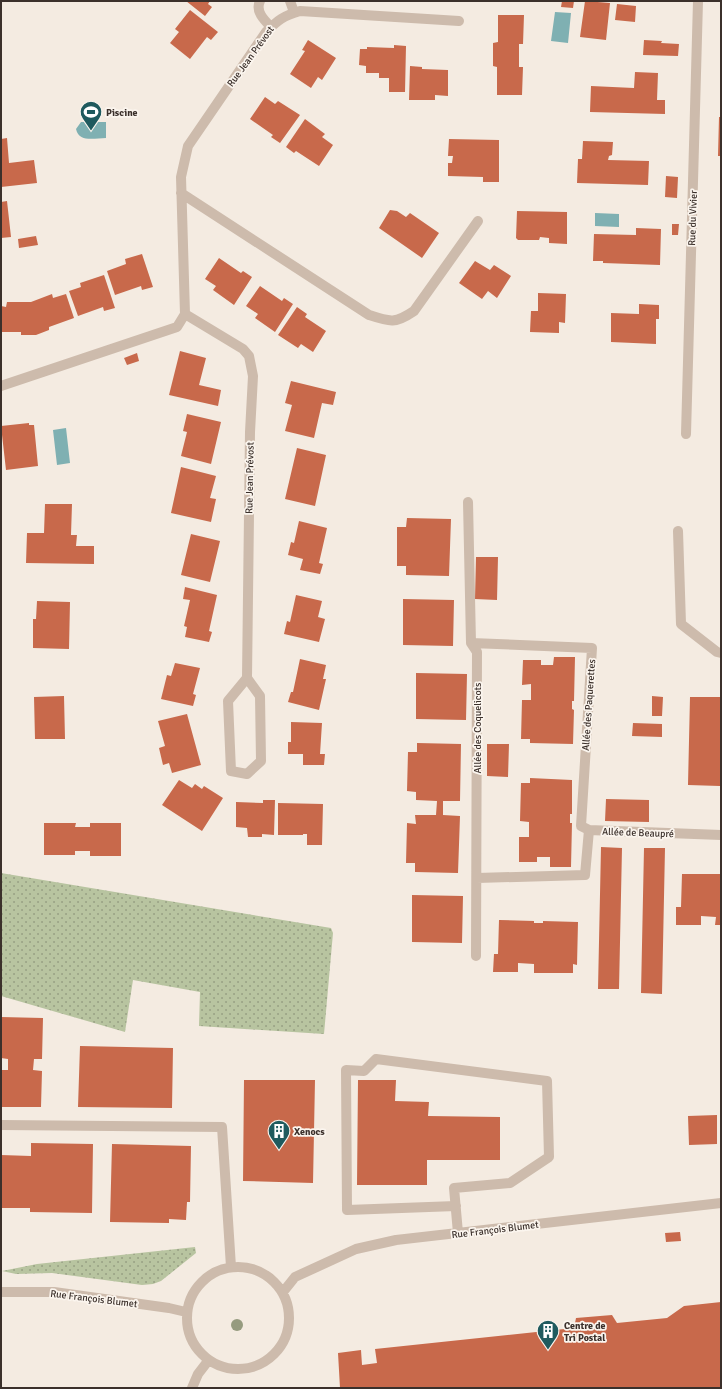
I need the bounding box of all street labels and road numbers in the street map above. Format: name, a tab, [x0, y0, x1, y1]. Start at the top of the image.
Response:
street label: Rue Jean Prévost	[225, 24, 277, 89]
street label: Rue du Vivier	[686, 190, 700, 246]
street label: Rue Jean Prévost	[243, 441, 257, 514]
street label: Allée des Paquerettes	[580, 658, 598, 751]
street label: Allée des Coquelicots	[472, 682, 484, 773]
street label: Allée de Beaupré	[602, 826, 674, 840]
street label: Rue François Blumet	[451, 1219, 540, 1241]
street label: Rue François Blumet	[50, 1288, 139, 1310]

